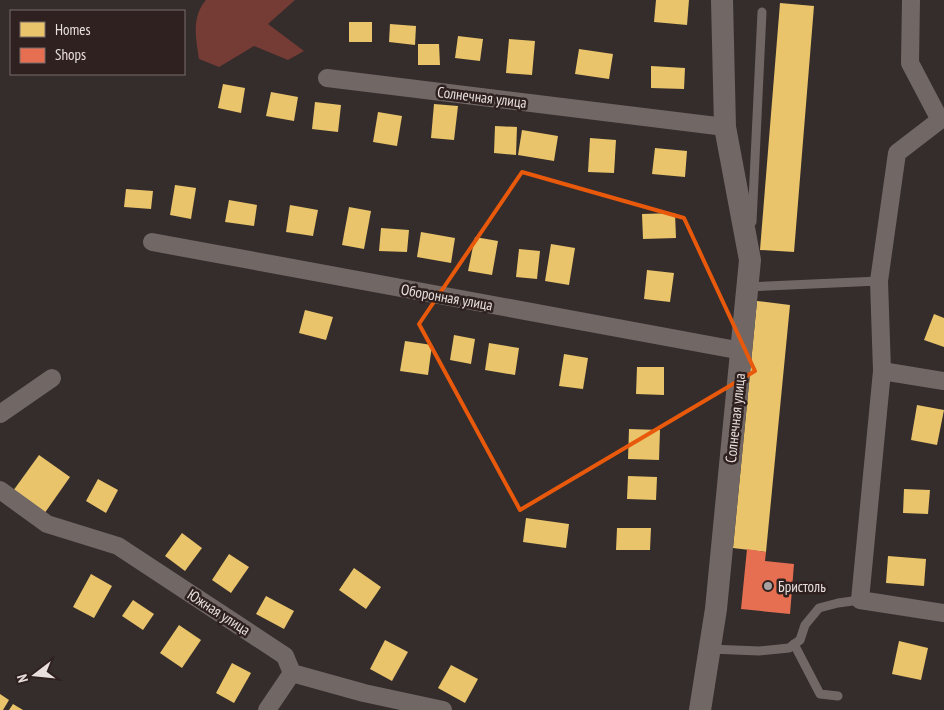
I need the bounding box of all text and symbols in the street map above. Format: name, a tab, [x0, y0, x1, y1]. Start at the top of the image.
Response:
legend	[10, 10, 185, 75]
text: Homes	[55, 20, 91, 39]
text: Shops	[55, 45, 86, 64]
street label: Солнечная улица	[436, 82, 528, 112]
street label: Оборонная улица	[400, 280, 494, 314]
street label: Солнечная улица	[721, 372, 749, 464]
place label: Бристоль	[778, 577, 826, 596]
marker: Бристоль	[762, 580, 774, 592]
street label: Южная улица	[184, 585, 254, 639]
north arrow	[10, 650, 60, 700]
text: N	[13, 672, 32, 685]

